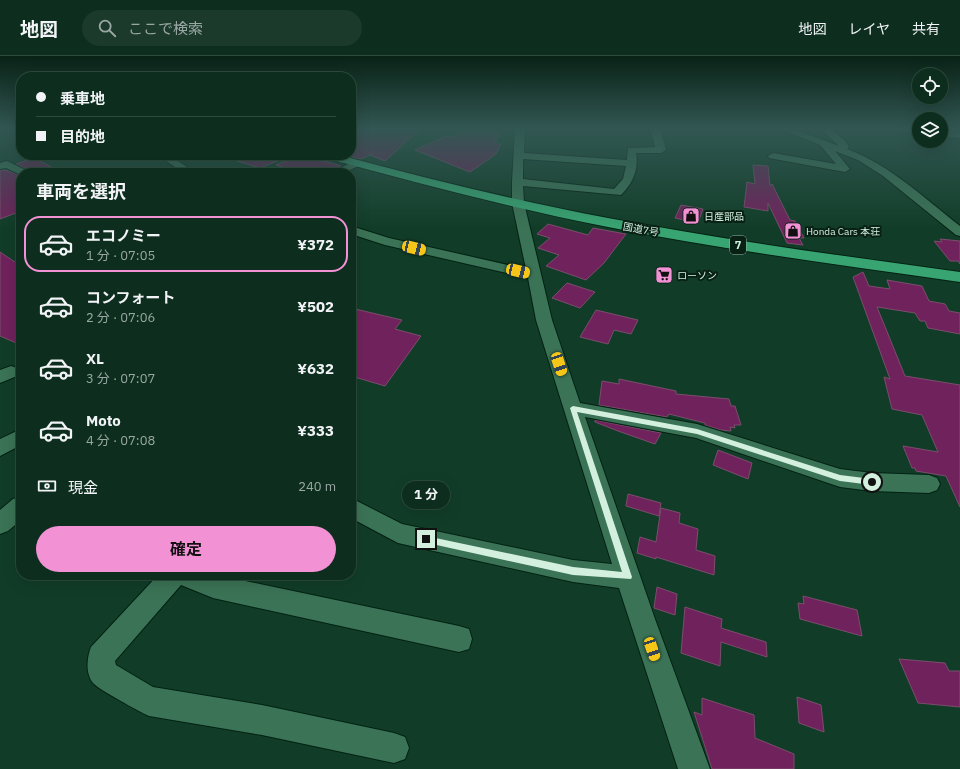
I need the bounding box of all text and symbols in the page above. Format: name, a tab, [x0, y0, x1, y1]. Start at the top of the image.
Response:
search box	[82, 10, 362, 46]
text: 地図	[20, 17, 58, 41]
icon: search	[96, 17, 118, 39]
text: ここで検索	[128, 19, 203, 38]
text: 地図	[798, 20, 826, 38]
text: レイヤ	[848, 20, 890, 38]
text: 共有	[912, 20, 940, 38]
map controls	[912, 68, 948, 148]
button: locate	[912, 68, 948, 104]
text: 乗車地	[60, 89, 105, 108]
button: layers	[912, 112, 948, 148]
text: 目的地	[60, 127, 105, 146]
text: 車両を選択	[36, 180, 126, 203]
shop icon: 日産部品	[681, 206, 701, 226]
place label: 日産部品	[704, 210, 744, 223]
street label: 国道7号	[622, 220, 660, 239]
shop icon: Honda Cars 本荘	[783, 221, 803, 241]
place label: Honda Cars 本荘	[806, 225, 880, 238]
icon: car	[38, 226, 74, 262]
text: エコノミー	[86, 226, 161, 245]
text: ¥372	[297, 235, 334, 254]
road number: 7	[730, 236, 746, 254]
car	[401, 239, 427, 257]
text: 1 分 · 07:05	[86, 247, 155, 264]
car	[505, 262, 531, 280]
supermarket icon: ローソン	[654, 265, 674, 285]
place label: ローソン	[677, 269, 717, 282]
icon: car	[38, 288, 74, 324]
text: コンフォート	[86, 288, 176, 307]
text: ¥502	[297, 297, 334, 316]
text: 2 分 · 07:06	[86, 309, 155, 326]
text: XL	[86, 349, 104, 368]
icon: car	[38, 350, 74, 386]
car	[550, 351, 568, 377]
text: ¥632	[297, 359, 334, 378]
text: 3 分 · 07:07	[86, 370, 155, 387]
text: Moto	[86, 411, 121, 430]
icon: car	[38, 412, 74, 448]
text: ¥333	[297, 421, 334, 440]
text: 4 分 · 07:08	[86, 432, 155, 449]
route start	[863, 473, 881, 491]
icon: cash	[36, 475, 58, 497]
text: 現金	[68, 478, 98, 497]
text: 240 m	[298, 478, 336, 495]
callout: 1 分	[402, 481, 450, 509]
text: 1 分	[414, 486, 438, 503]
button: 確定	[36, 526, 336, 572]
route end	[417, 530, 435, 548]
car	[642, 636, 662, 662]

